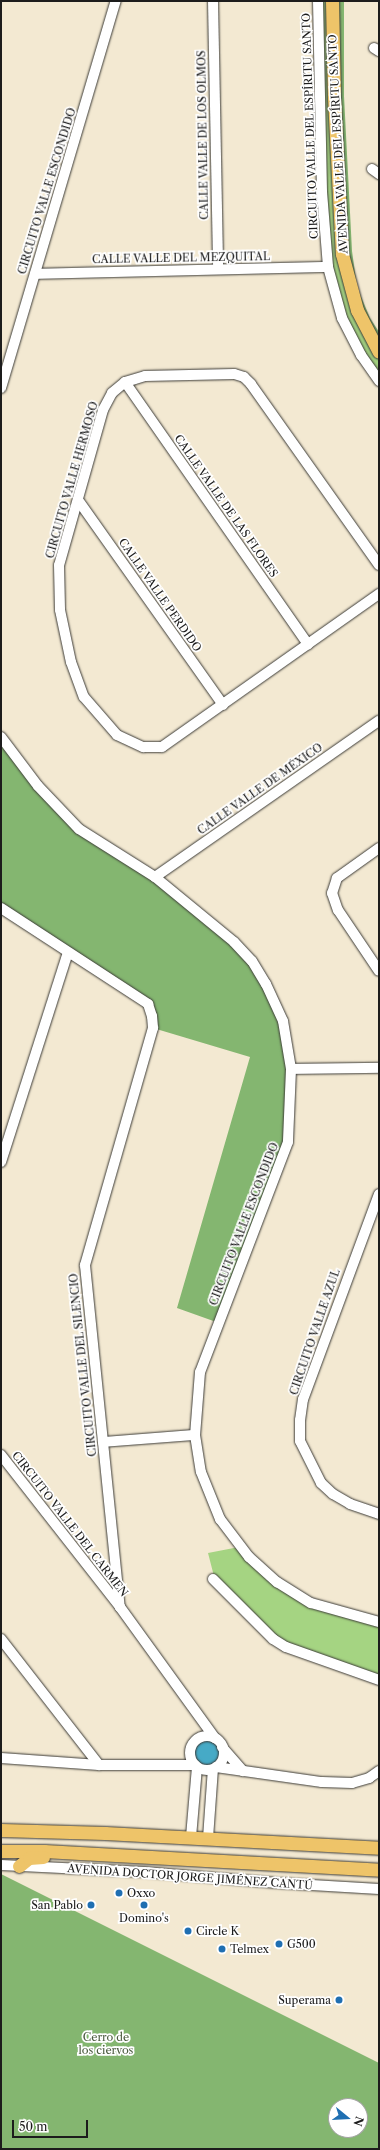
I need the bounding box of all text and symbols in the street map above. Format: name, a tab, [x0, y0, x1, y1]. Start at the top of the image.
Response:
street label: CIRCUITO VALLE DEL ESPÍRITU SANTO	[299, 12, 321, 240]
street label: AVENIDA VALLE DEL ESPÍRITU SANTO	[326, 33, 350, 255]
street label: CALLE VALLE DE LOS OLMOS	[195, 50, 211, 220]
street label: CIRCUITO VALLE ESCONDIDO	[15, 106, 79, 276]
street label: CALLE VALLE DEL MEZQUITAL	[91, 250, 271, 266]
street label: CIRCUITO VALLE HERMOSO	[43, 400, 101, 560]
street label: CALLE VALLE DE LAS FLORES	[171, 432, 281, 580]
street label: CALLE VALLE PERDIDO	[116, 536, 204, 654]
street label: CALLE VALLE DE MÉXICO	[195, 741, 325, 837]
street label: CIRCUITO VALLE ESCONDIDO	[207, 1140, 281, 1308]
street label: CIRCUITO VALLE AZUL	[287, 1267, 343, 1397]
street label: CIRCUITO VALLE DEL SILENCIO	[67, 1272, 99, 1458]
street label: CIRCUITO VALLE DEL CARMEN	[9, 1449, 131, 1599]
street label: AVENIDA DOCTOR JORGE JIMÉNEZ CANTÚ	[66, 1862, 314, 1892]
place label: Oxxo	[127, 1886, 155, 1900]
marker: Oxxo	[114, 1888, 124, 1898]
place label: San Pablo	[31, 1898, 83, 1912]
marker: San Pablo	[86, 1900, 96, 1910]
marker: Domino's	[139, 1900, 149, 1910]
place label: Domino's	[119, 1911, 169, 1925]
place label: Circle K	[196, 1924, 239, 1938]
marker: Circle K	[183, 1926, 193, 1936]
place label: G500	[287, 1937, 316, 1951]
marker: G500	[274, 1939, 284, 1949]
place label: Telmex	[230, 1942, 269, 1956]
marker: Telmex	[217, 1944, 227, 1954]
place label: Superama	[278, 1993, 331, 2007]
marker: Superama	[334, 1995, 344, 2005]
park label: Cerro de los ciervos	[79, 2031, 133, 2057]
north arrow	[328, 2098, 368, 2138]
scale bar	[14, 2112, 90, 2138]
text: N	[350, 2115, 367, 2128]
text: 50 m	[19, 2119, 48, 2134]

